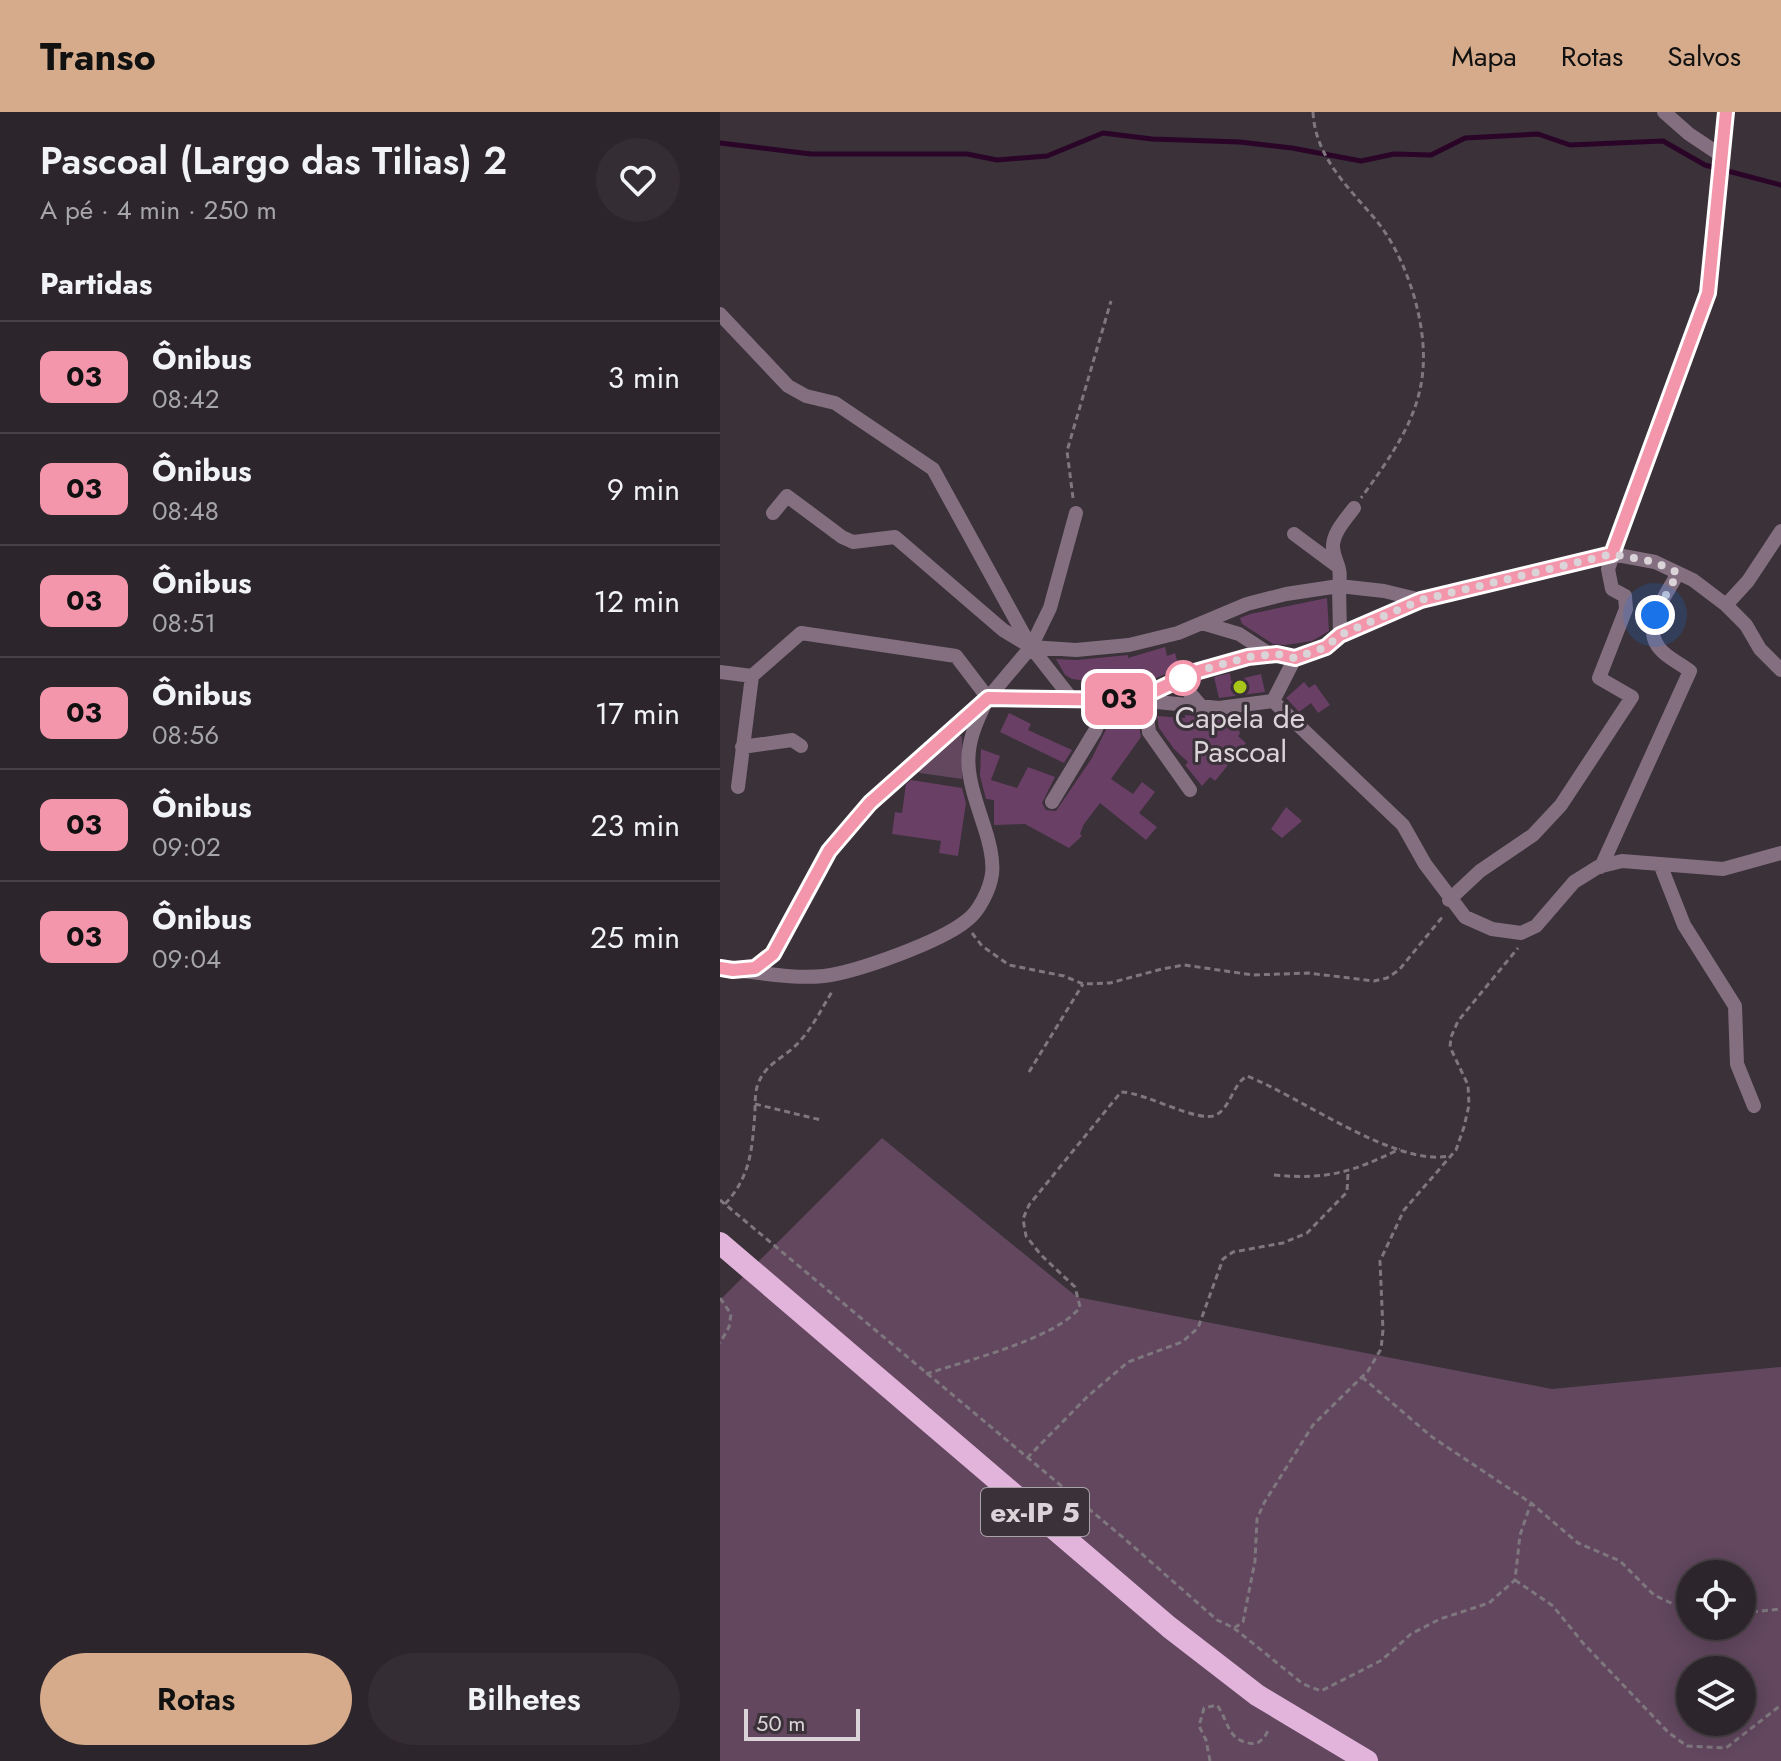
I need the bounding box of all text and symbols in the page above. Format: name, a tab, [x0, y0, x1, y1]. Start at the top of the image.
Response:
text: Transo	[40, 29, 156, 84]
text: Mapa	[1451, 36, 1517, 77]
text: Rotas	[1561, 36, 1623, 77]
text: Salvos	[1667, 36, 1741, 77]
text: Pascoal (Largo das Tilias) 2	[40, 133, 507, 188]
button: heart	[596, 138, 680, 222]
text: A pé · 4 min · 250 m	[40, 191, 277, 229]
text: Partidas	[40, 262, 152, 305]
text: Ônibus	[152, 337, 252, 380]
text: 03	[66, 356, 102, 397]
text: 3 min	[608, 356, 680, 399]
text: 08:42	[152, 380, 220, 418]
text: Ônibus	[152, 449, 252, 492]
text: 03	[66, 468, 102, 509]
text: 9 min	[607, 468, 680, 511]
text: 08:48	[152, 492, 219, 530]
text: Ônibus	[152, 561, 252, 604]
text: 03	[66, 580, 102, 621]
text: 12 min	[593, 580, 680, 623]
your location	[1635, 595, 1675, 635]
text: 08:51	[152, 604, 216, 642]
unlabelled marker	[1166, 661, 1200, 695]
text: Ônibus	[152, 673, 252, 716]
line badge: 03	[1083, 673, 1155, 725]
text: 03	[1101, 678, 1137, 719]
marker: Capela de Pascoal	[1231, 678, 1249, 696]
text: 03	[66, 692, 102, 733]
text: 17 min	[595, 692, 680, 735]
place label: Capela de Pascoal	[1175, 696, 1305, 773]
text: 08:56	[152, 716, 219, 754]
text: Ônibus	[152, 785, 252, 828]
text: 03	[66, 804, 102, 845]
text: 23 min	[591, 804, 680, 847]
text: 09:02	[152, 828, 221, 866]
text: Ônibus	[152, 897, 252, 940]
text: 03	[66, 916, 102, 957]
text: 25 min	[590, 916, 680, 959]
text: 09:04	[152, 940, 221, 978]
road number: ex-IP 5	[981, 1488, 1089, 1536]
map controls	[1676, 1560, 1756, 1736]
button: locate	[1676, 1560, 1756, 1640]
button: Rotas	[40, 1653, 352, 1745]
button: Bilhetes	[368, 1653, 680, 1745]
button: layers	[1676, 1656, 1756, 1736]
scale bar	[744, 1705, 860, 1741]
text: 50 m	[756, 1707, 805, 1739]

